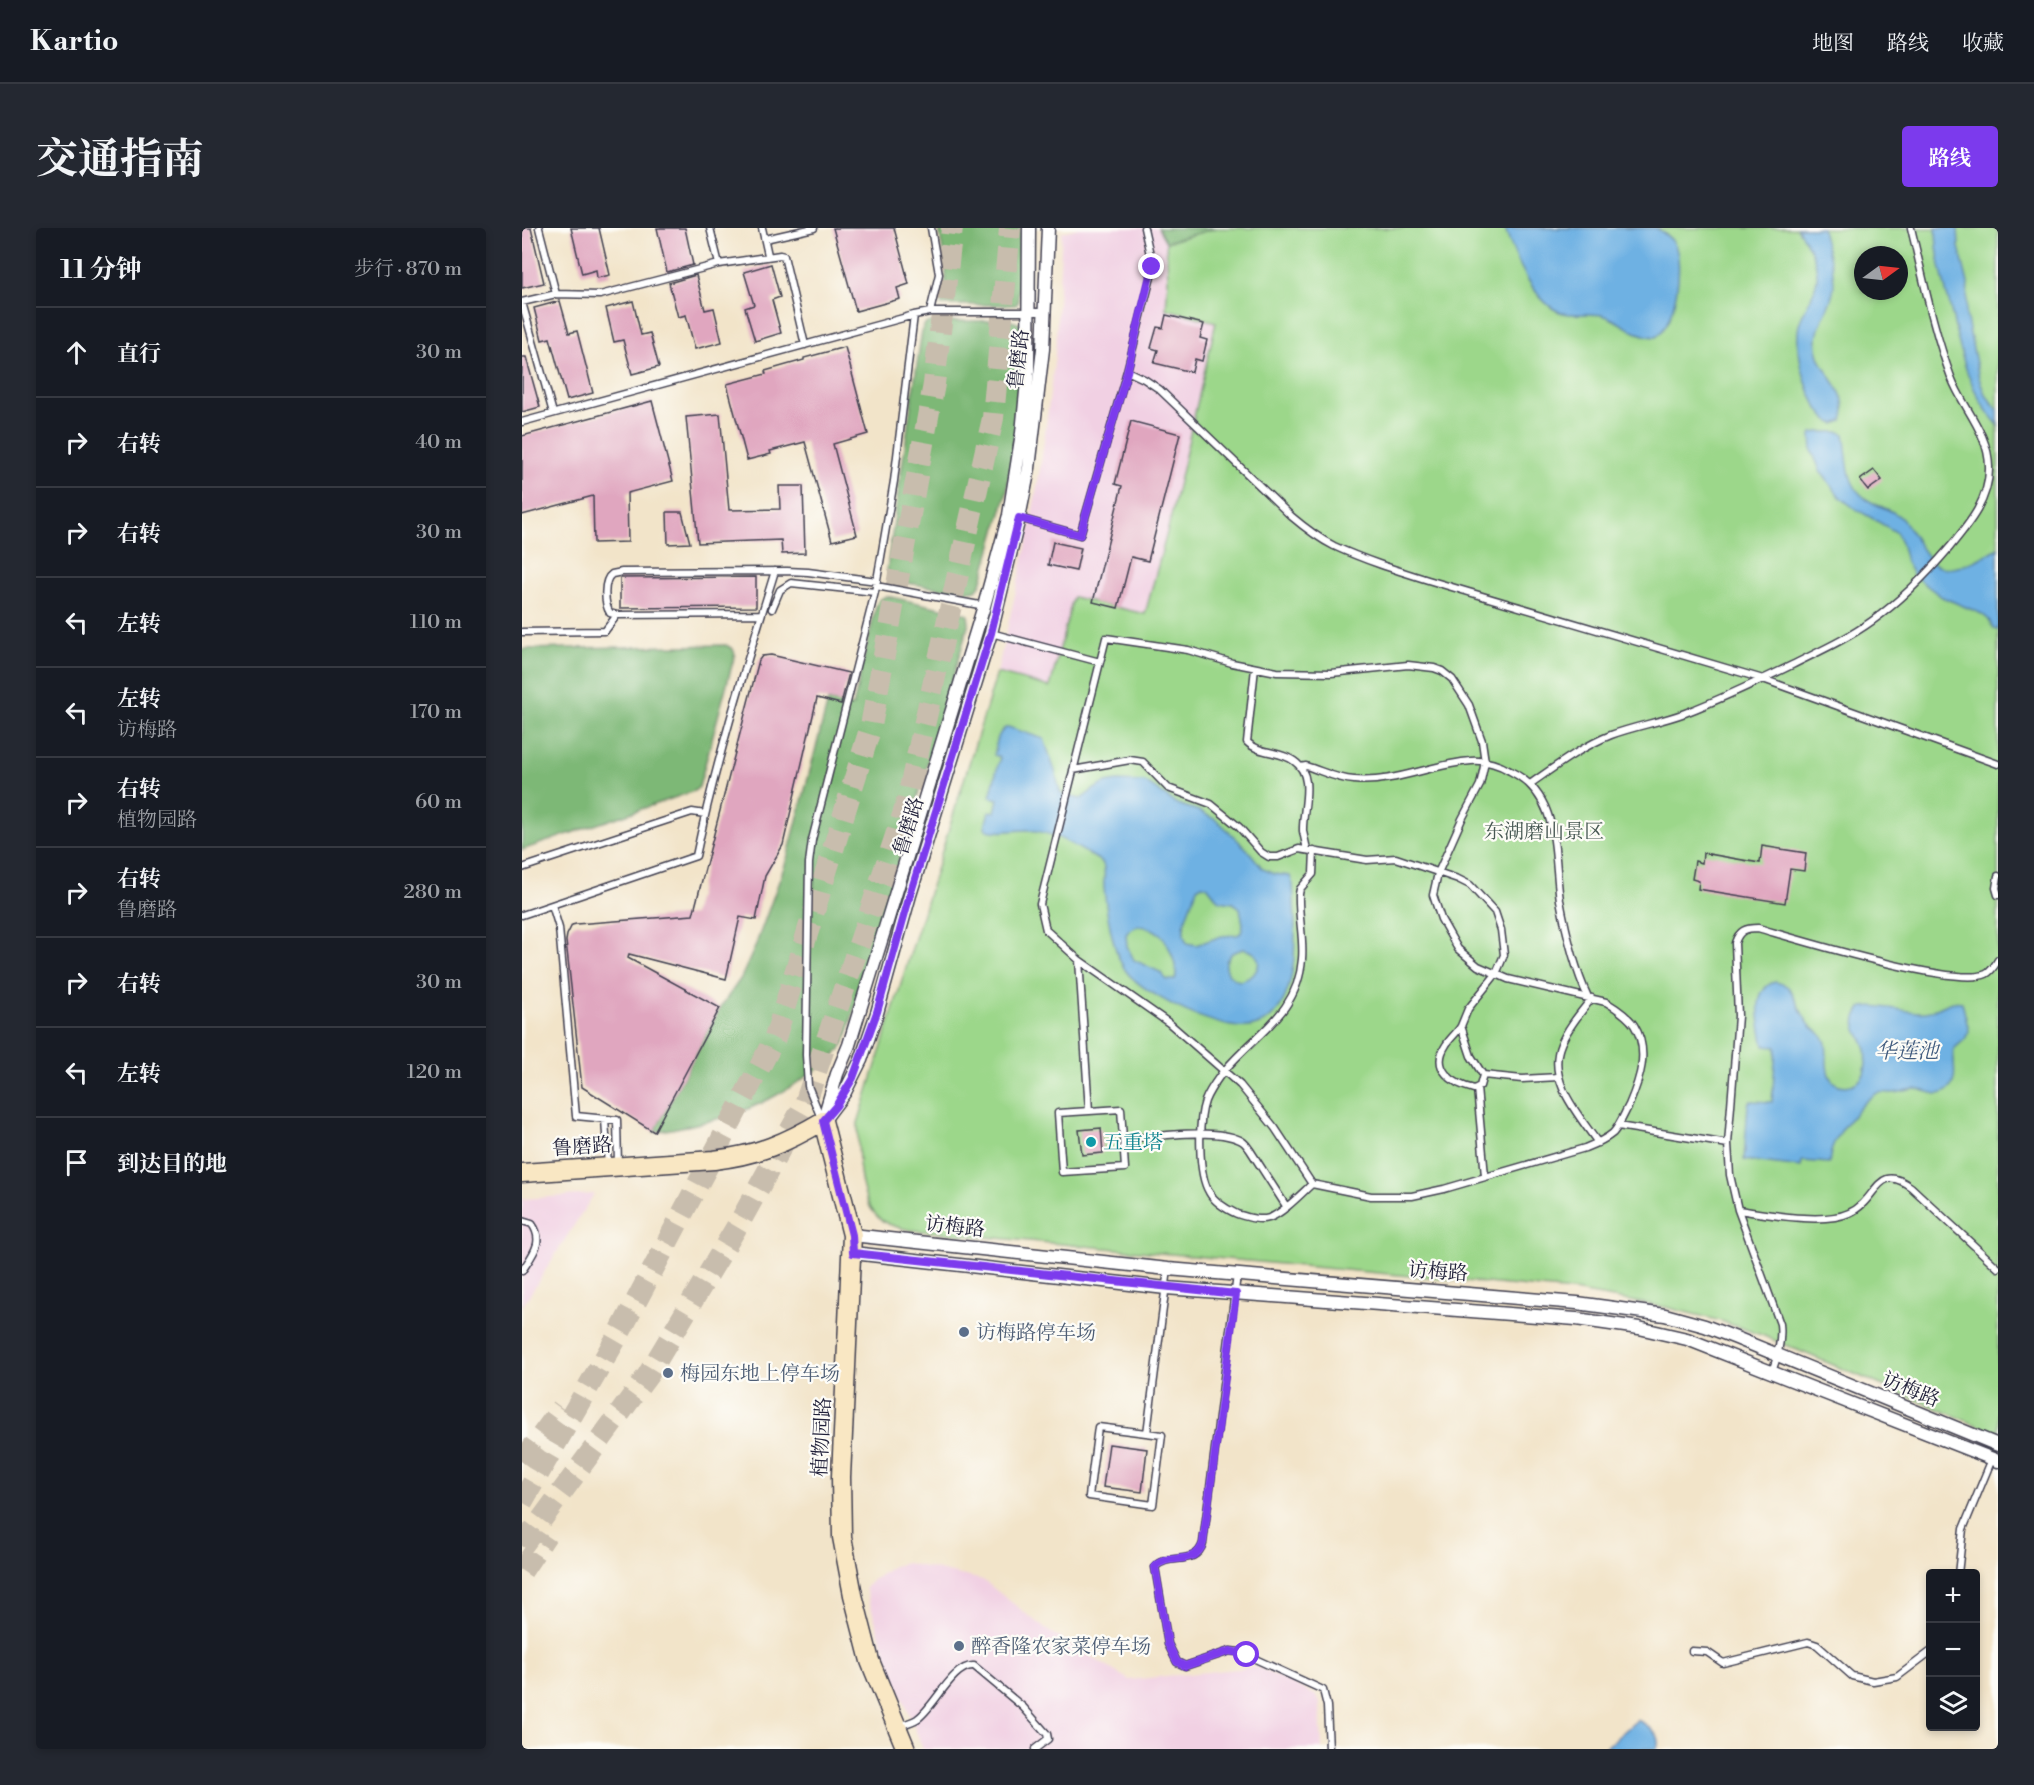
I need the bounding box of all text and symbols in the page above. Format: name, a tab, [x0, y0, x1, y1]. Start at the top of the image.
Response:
text: Kartio	[30, 24, 119, 59]
text: 地图	[1812, 31, 1854, 57]
text: 路线	[1887, 31, 1929, 57]
text: 收藏	[1962, 31, 2004, 57]
button: 路线	[1902, 126, 1998, 187]
text: 交通指南	[36, 134, 204, 187]
north arrow	[1854, 246, 1908, 300]
route end	[1138, 253, 1164, 279]
text: 11 分钟	[60, 254, 142, 286]
text: 步行 · 870 m	[354, 257, 462, 282]
street label: 鲁磨路	[1004, 328, 1035, 390]
icon: ahead	[60, 336, 93, 369]
text: 30 m	[416, 340, 462, 365]
text: 直行	[117, 341, 161, 368]
icon: right	[60, 426, 93, 459]
text: 40 m	[415, 430, 462, 455]
text: 右转	[117, 431, 161, 458]
icon: right	[60, 516, 93, 549]
text: 30 m	[416, 520, 462, 545]
text: 右转	[117, 521, 161, 548]
icon: left	[60, 606, 93, 639]
text: 110 m	[410, 610, 462, 635]
text: 左转	[117, 611, 161, 638]
text: 左转	[117, 686, 161, 713]
icon: left	[60, 696, 93, 729]
text: 170 m	[410, 700, 462, 725]
text: 访梅路	[117, 718, 177, 743]
text: 右转	[117, 776, 161, 803]
icon: right	[60, 786, 93, 819]
text: 60 m	[415, 790, 462, 815]
street label: 鲁磨路	[889, 794, 930, 859]
text: 植物园路	[117, 808, 197, 833]
park label: 东湖磨山景区	[1484, 820, 1604, 845]
text: 右转	[117, 866, 161, 893]
icon: right	[60, 876, 93, 909]
text: 280 m	[403, 880, 462, 905]
text: 鲁磨路	[117, 898, 177, 923]
icon: right	[60, 966, 93, 999]
text: 30 m	[416, 970, 462, 995]
text: 右转	[117, 971, 161, 998]
water label: 华莲池	[1876, 1039, 1940, 1065]
icon: left	[60, 1056, 93, 1089]
text: 120 m	[407, 1060, 462, 1085]
text: 左转	[117, 1061, 161, 1088]
place label: 五重塔	[1103, 1131, 1163, 1156]
street label: 鲁磨路	[551, 1133, 613, 1162]
marker: 五重塔	[1084, 1135, 1098, 1149]
icon: arrive	[60, 1146, 93, 1179]
text: 到达目的地	[117, 1151, 227, 1178]
street label: 访梅路	[924, 1212, 986, 1243]
street label: 访梅路	[1407, 1258, 1469, 1287]
place label: 访梅路停车场	[976, 1321, 1096, 1346]
marker: 访梅路停车场	[957, 1325, 971, 1339]
place label: 梅园东地上停车场	[680, 1362, 840, 1387]
marker: 梅园东地上停车场	[661, 1366, 675, 1380]
street label: 访梅路	[1878, 1368, 1943, 1413]
street label: 植物园路	[808, 1396, 837, 1478]
map controls	[1926, 1569, 1980, 1731]
button: +	[1926, 1569, 1980, 1623]
button: −	[1926, 1623, 1980, 1677]
place label: 醉香隆农家菜停车场	[971, 1635, 1151, 1660]
marker: 醉香隆农家菜停车场	[952, 1639, 966, 1653]
route start	[1233, 1641, 1259, 1667]
button: layers	[1926, 1677, 1980, 1731]

